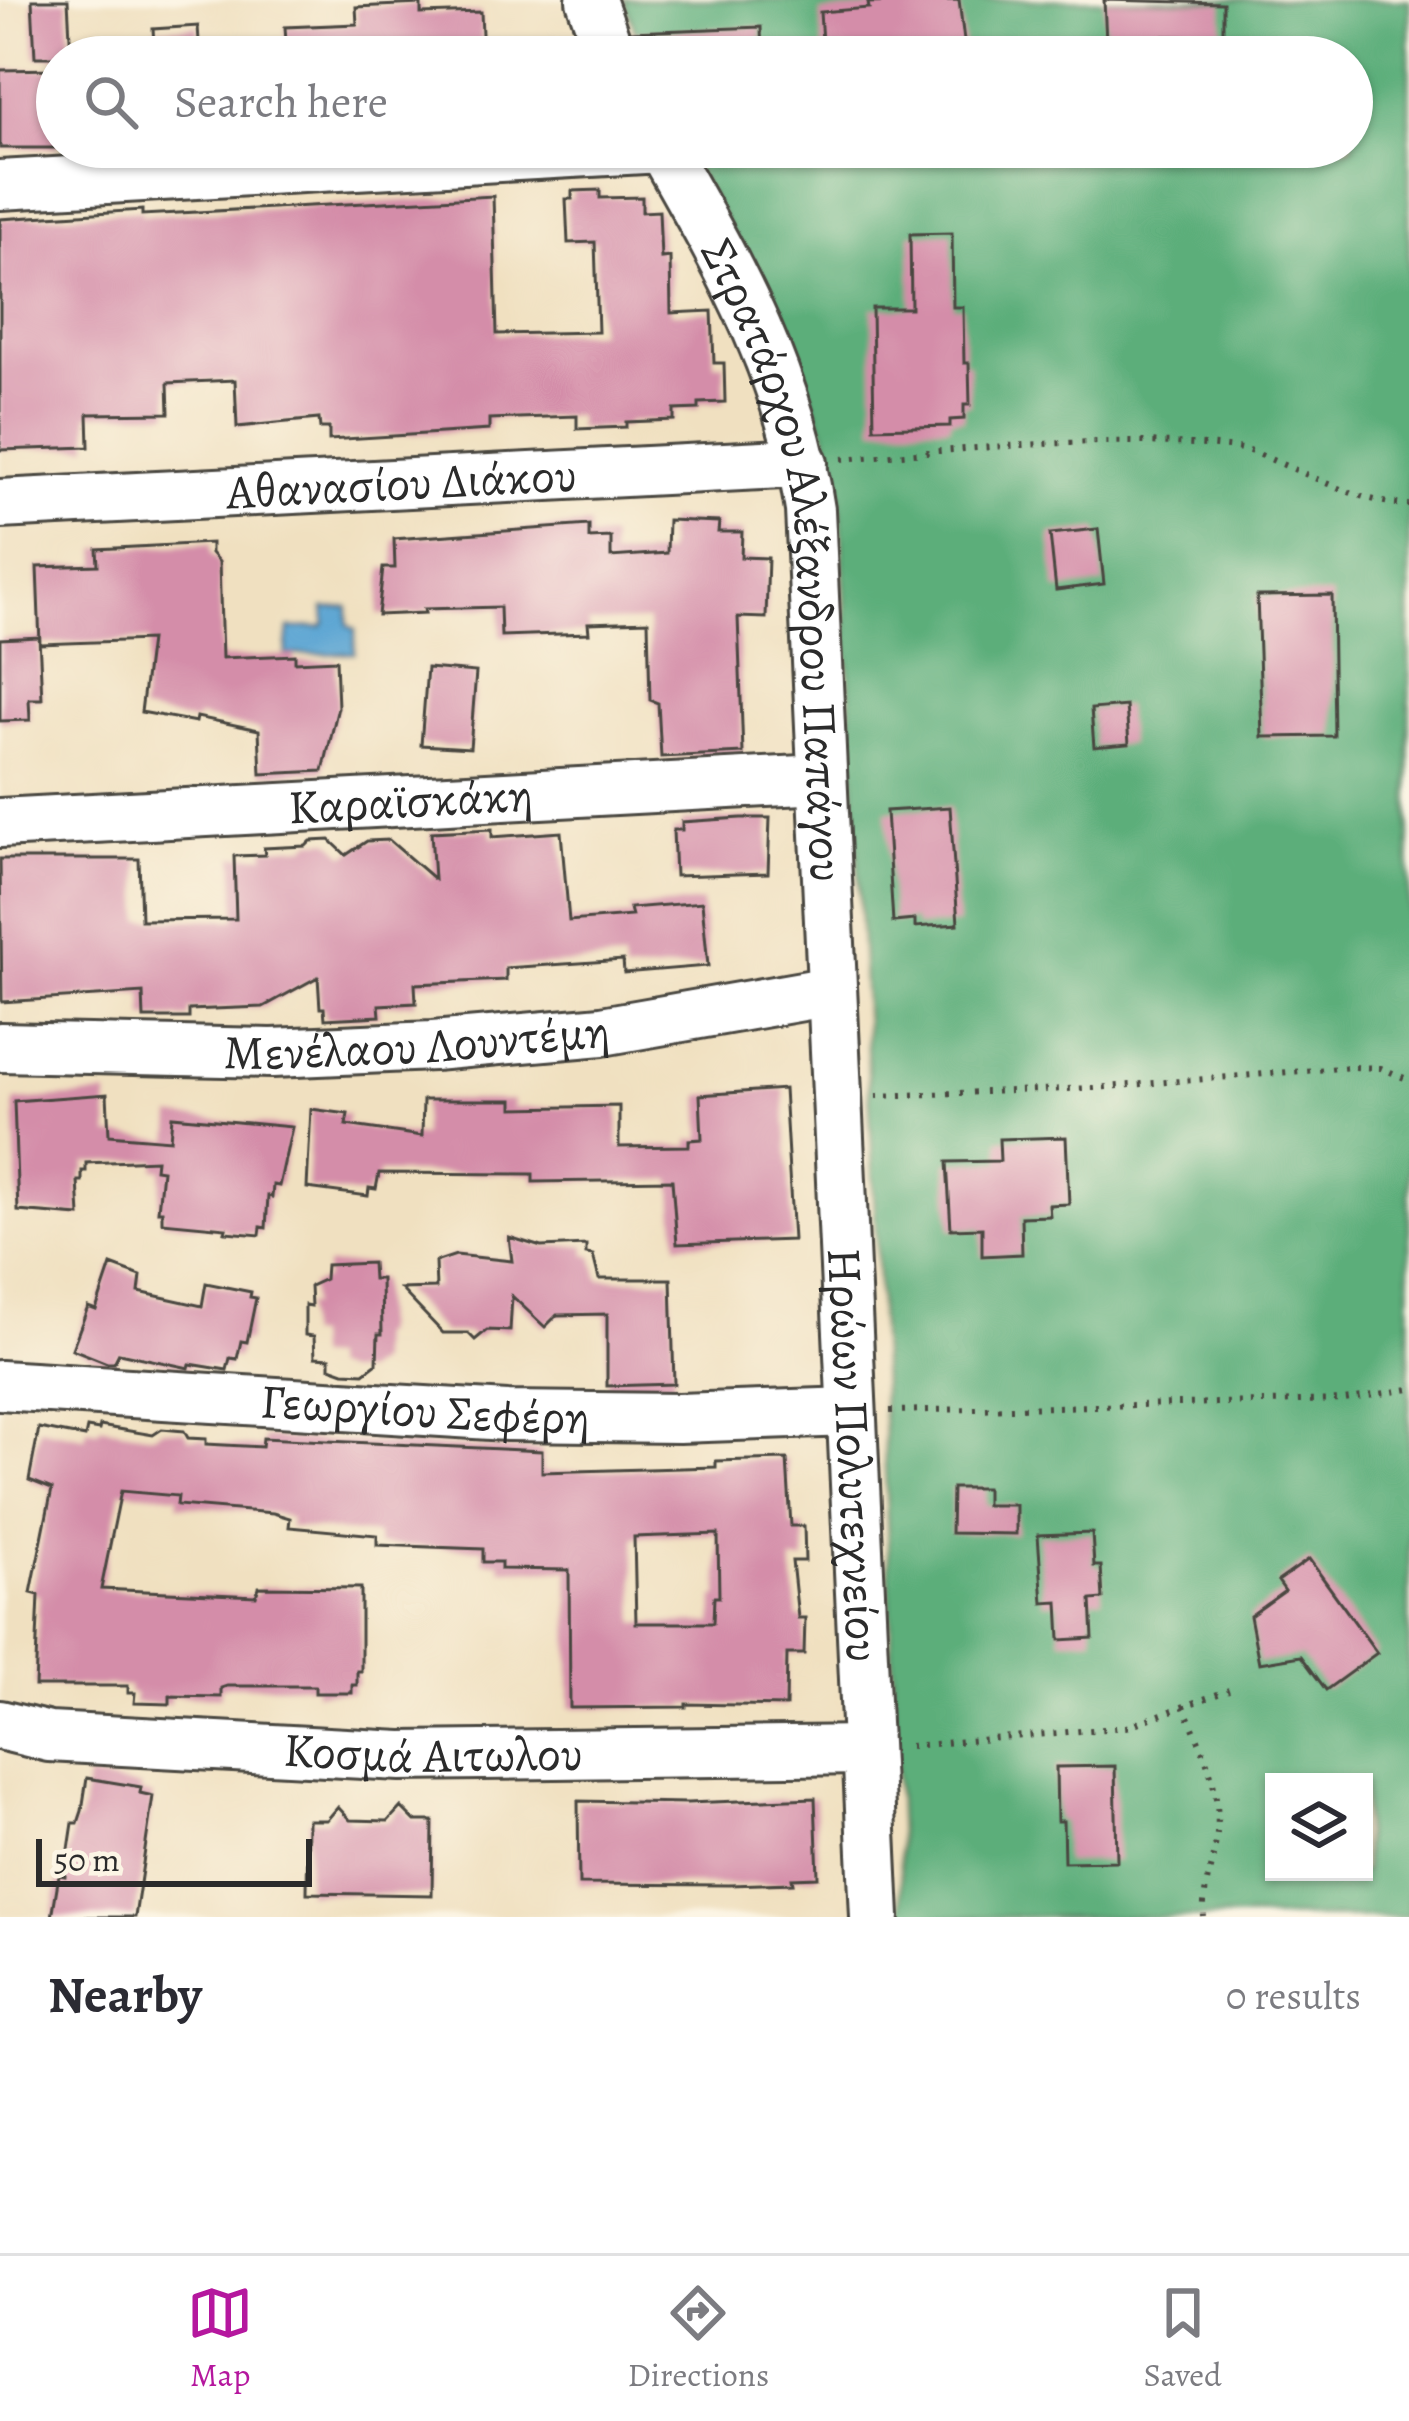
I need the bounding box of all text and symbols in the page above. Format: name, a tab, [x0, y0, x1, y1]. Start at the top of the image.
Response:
search box	[36, 36, 1373, 168]
icon: search	[78, 69, 144, 135]
text: Search here	[174, 71, 388, 133]
street label: Στρατάρχου Αλέξανδρου Παπάγου	[685, 227, 860, 883]
street label: Αθανασίου Διάκου	[224, 442, 578, 525]
street label: Καραϊσκάκη	[286, 762, 535, 841]
street label: Μενέλαου Λουντέμη	[223, 997, 612, 1086]
street label: Ηρώων Πολυτεχνείου	[811, 1246, 896, 1664]
street label: Γεωργίου Σεφέρη	[258, 1368, 590, 1450]
street label: Κοσμά Αιτωλου	[282, 1717, 583, 1790]
map controls	[1265, 1773, 1373, 1881]
button: layers	[1265, 1773, 1373, 1881]
scale bar	[36, 1833, 312, 1886]
text: 50 m	[54, 1837, 120, 1882]
text: Nearby	[48, 1960, 202, 2030]
text: 0 results	[1226, 1969, 1361, 2022]
tab: Map	[187, 2280, 253, 2397]
tab: Directions	[628, 2280, 769, 2397]
tab: Saved	[1144, 2280, 1222, 2397]

